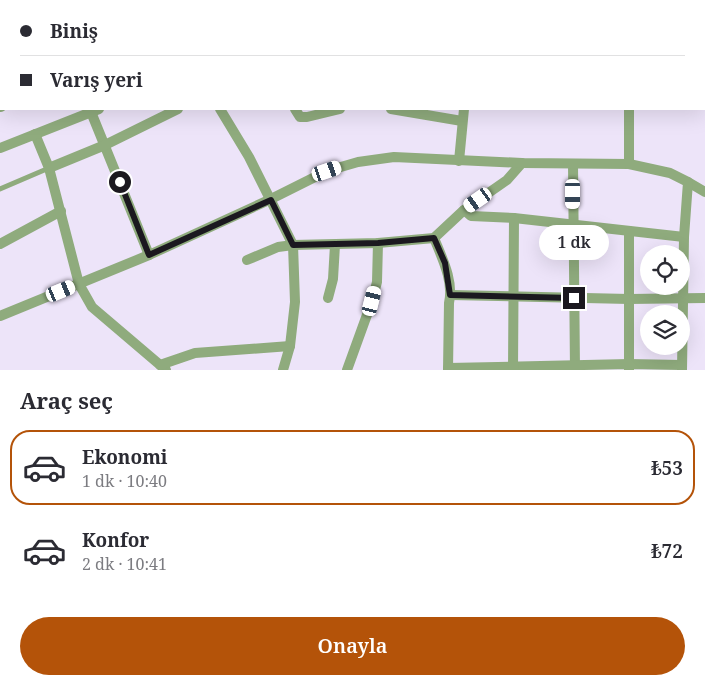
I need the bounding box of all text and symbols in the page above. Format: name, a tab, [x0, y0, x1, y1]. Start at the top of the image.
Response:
text: Biniş	[50, 18, 98, 44]
text: Varış yeri	[50, 67, 143, 93]
car	[310, 159, 343, 183]
route start	[109, 171, 131, 193]
car	[565, 179, 580, 209]
car	[461, 185, 494, 215]
callout: 1 dk	[539, 226, 609, 260]
text: 1 dk	[557, 231, 591, 253]
map controls	[640, 245, 690, 355]
button: locate	[640, 245, 690, 295]
car	[44, 278, 77, 304]
car	[361, 285, 382, 317]
route end	[563, 287, 585, 309]
button: layers	[640, 305, 690, 355]
text: Araç seç	[20, 385, 113, 415]
text: Ekonomi	[82, 444, 168, 470]
icon: car	[22, 445, 67, 490]
text: ₺53	[651, 455, 683, 481]
text: 1 dk · 10:40	[82, 470, 167, 492]
text: Konfor	[82, 527, 149, 553]
icon: car	[22, 528, 67, 573]
text: ₺72	[651, 538, 683, 564]
text: 2 dk · 10:41	[82, 553, 167, 575]
button: Onayla	[20, 617, 685, 675]

